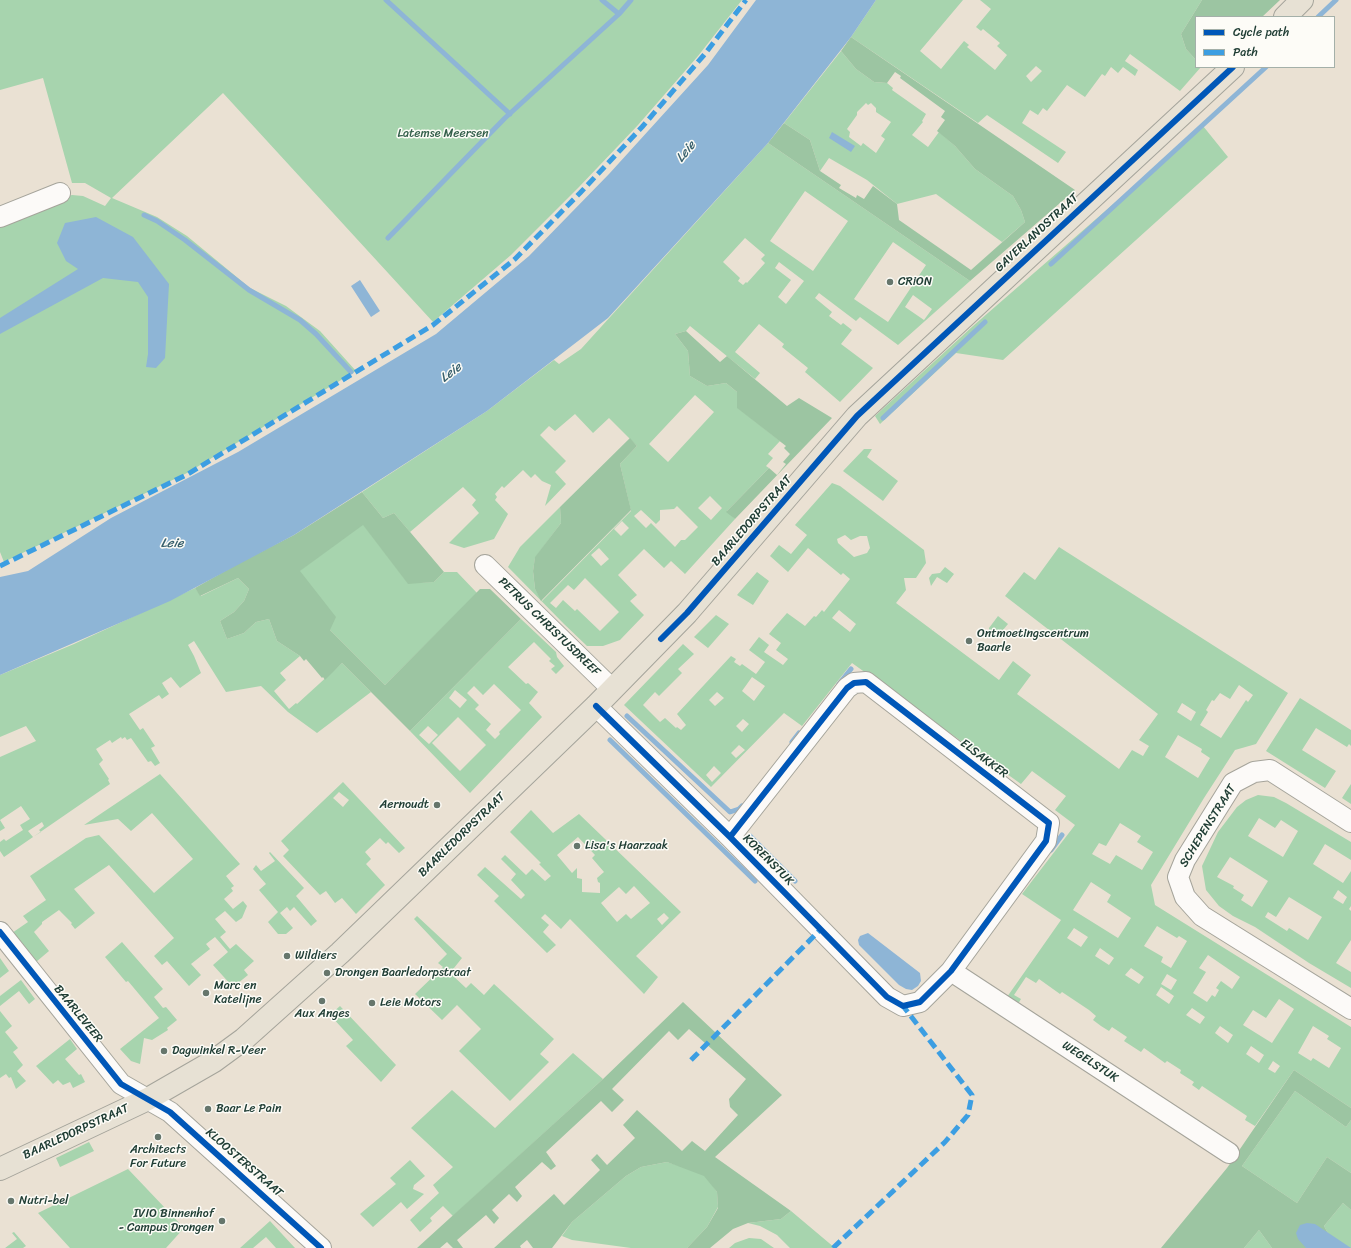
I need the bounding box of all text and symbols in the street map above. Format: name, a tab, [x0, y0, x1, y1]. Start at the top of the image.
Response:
legend	[1195, 16, 1335, 68]
text: Cycle path	[1233, 21, 1289, 43]
text: Path	[1233, 41, 1258, 63]
park label: Latemse Meersen	[398, 127, 488, 141]
water label: Leie	[673, 138, 699, 166]
street label: GAVERLANDSTRAAT	[992, 191, 1082, 275]
place label: CRiON	[898, 275, 932, 289]
marker: CRiON	[885, 277, 895, 287]
water label: Leie	[437, 360, 465, 386]
street label: BAARLEDORPSTRAAT	[709, 473, 795, 569]
water label: Leie	[161, 536, 183, 552]
street label: PETRUS CHRISTUSDREEF	[495, 575, 603, 679]
place label: Ontmoetingscentrum Baarle	[977, 627, 1089, 655]
marker: Ontmoetingscentrum Baarle	[964, 636, 974, 646]
street label: ELSAKKER	[957, 736, 1011, 782]
street label: SCHEPENSTRAAT	[1177, 782, 1239, 870]
street label: BAARLEDORPSTRAAT	[416, 790, 508, 880]
place label: Aernoudt	[379, 798, 429, 812]
marker: Aernoudt	[432, 800, 442, 810]
street label: KORENSTUK	[740, 832, 796, 888]
place label: Lisa's Haarzaak	[585, 839, 668, 853]
marker: Lisa's Haarzaak	[572, 841, 582, 851]
place label: Wildiers	[295, 949, 337, 963]
marker: Wildiers	[282, 951, 292, 961]
place label: Drongen Baarledorpstraat	[335, 966, 471, 980]
marker: Drongen Baarledorpstraat	[322, 968, 332, 978]
place label: Marc en Katelijne	[214, 979, 262, 1007]
street label: BAARLEVEER	[50, 982, 106, 1046]
marker: Marc en Katelijne	[201, 988, 211, 998]
marker: Aux Anges	[317, 996, 327, 1006]
place label: Leie Motors	[380, 996, 441, 1010]
marker: Leie Motors	[367, 998, 377, 1008]
place label: Aux Anges	[294, 1007, 350, 1021]
street label: WEGELSTUK	[1059, 1038, 1121, 1086]
place label: Dagwinkel R-Veer	[172, 1044, 265, 1058]
marker: Dagwinkel R-Veer	[159, 1046, 169, 1056]
street label: BAARLEDORPSTRAAT	[21, 1101, 131, 1163]
place label: Baar Le Pain	[216, 1102, 282, 1116]
marker: Baar Le Pain	[203, 1104, 213, 1114]
street label: KLOOSTERSTRAAT	[203, 1126, 285, 1200]
marker: Architects For Future	[153, 1132, 163, 1142]
place label: Architects For Future	[130, 1143, 186, 1171]
place label: Nutri-bel	[19, 1194, 68, 1208]
marker: Nutri-bel	[6, 1196, 16, 1206]
place label: IVIO Binnenhof - Campus Drongen	[118, 1207, 214, 1235]
marker: IVIO Binnenhof - Campus Drongen	[217, 1216, 227, 1226]

